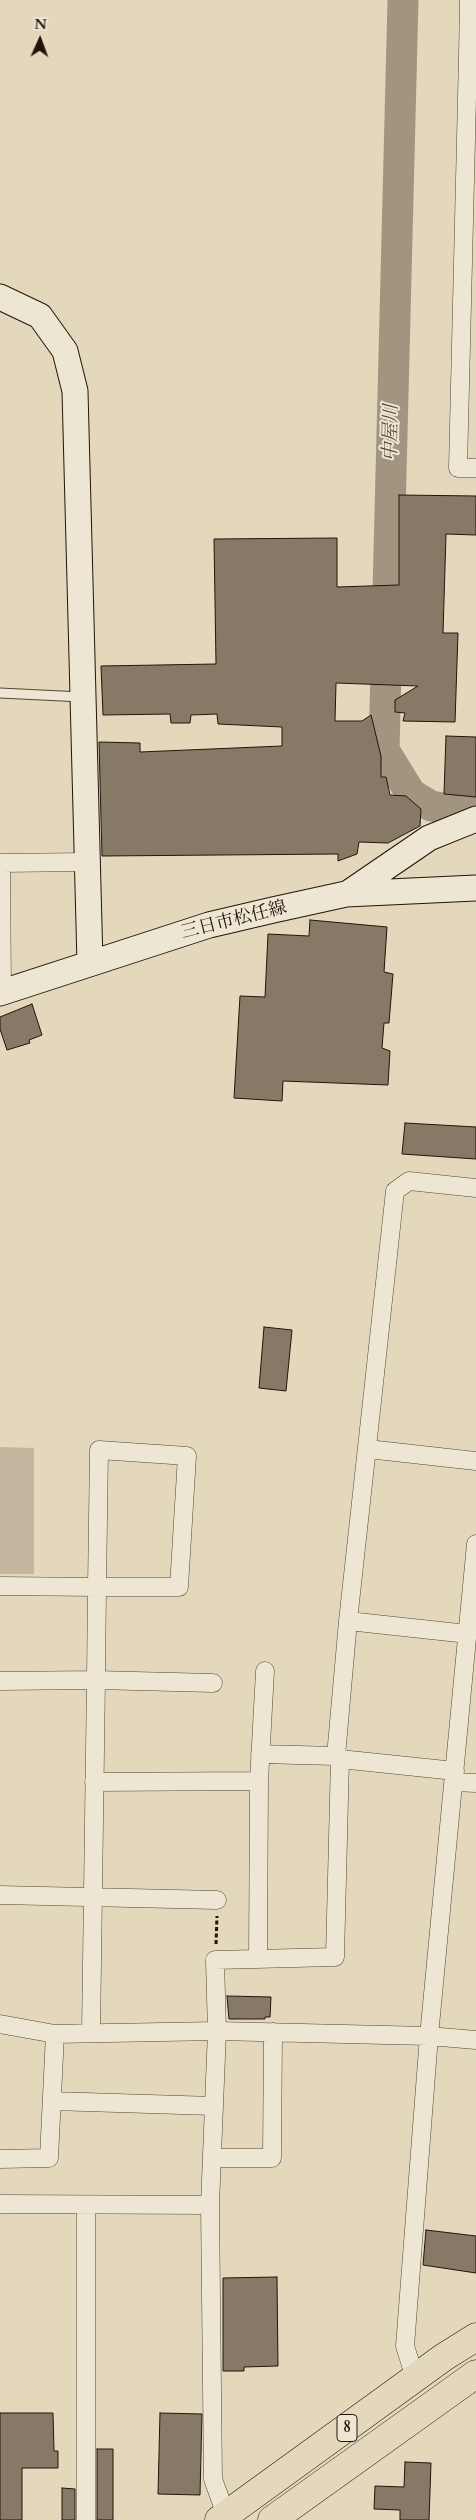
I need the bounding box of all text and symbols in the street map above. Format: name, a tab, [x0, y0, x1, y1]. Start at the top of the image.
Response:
north arrow	[15, 15, 65, 65]
text: N	[34, 15, 47, 34]
water label: 中屋川	[380, 404, 404, 462]
street label: 三日市松任線	[179, 897, 289, 945]
road number: 8	[337, 2414, 357, 2442]

